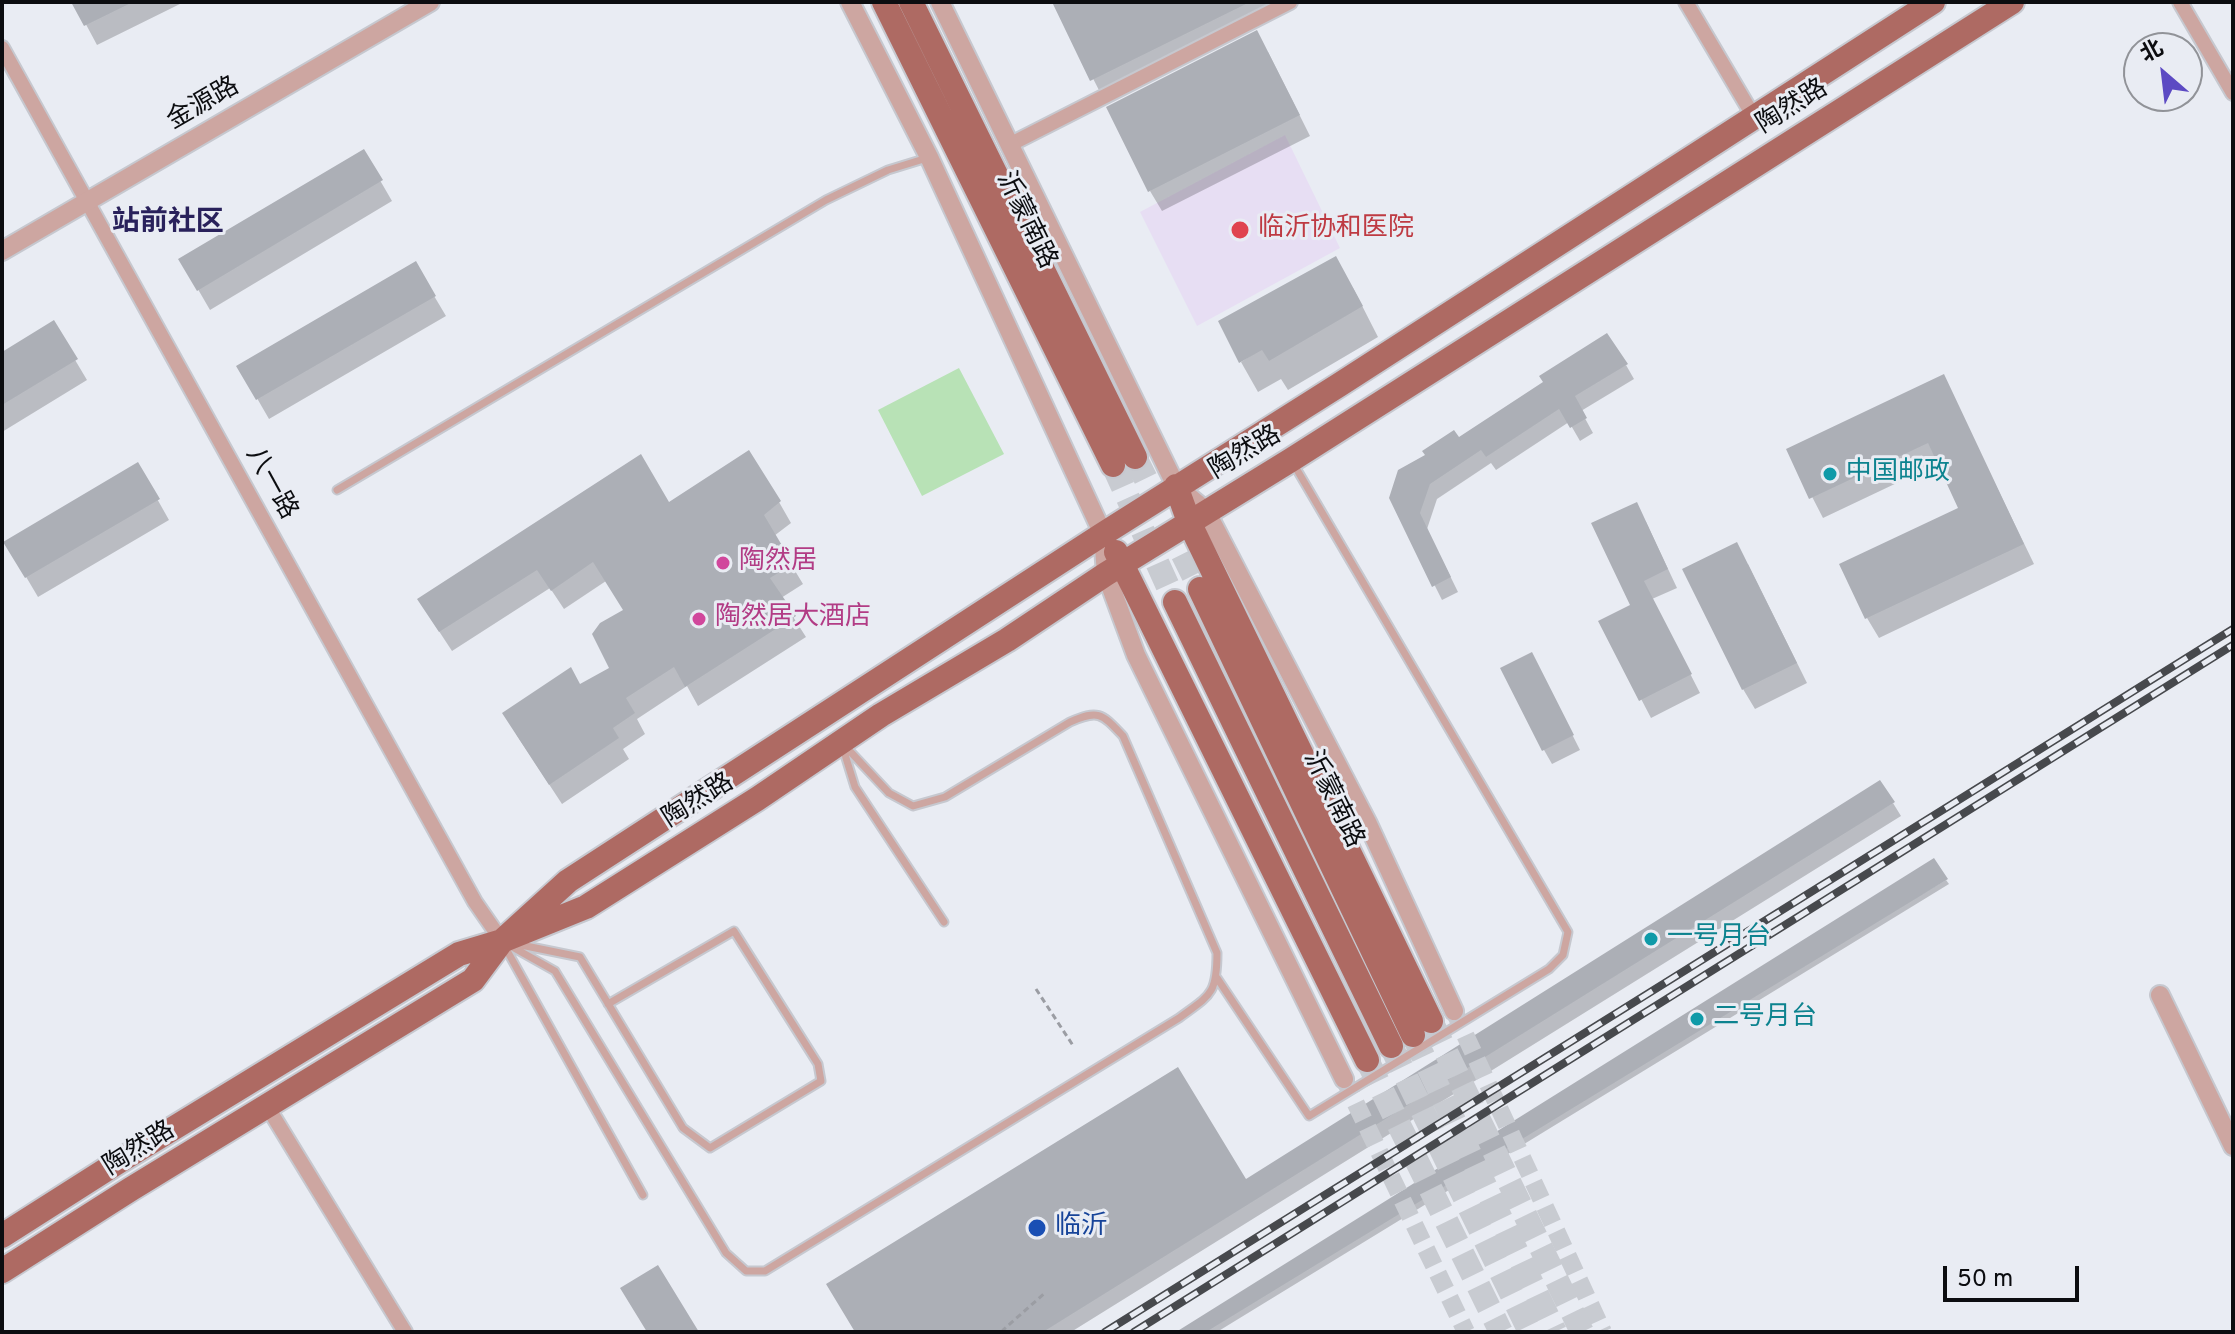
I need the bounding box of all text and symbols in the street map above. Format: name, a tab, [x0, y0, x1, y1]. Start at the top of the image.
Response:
north arrow	[2123, 32, 2203, 112]
text: 北	[2136, 35, 2168, 69]
street label: 金源路	[162, 72, 246, 138]
street label: 陶然路	[1752, 74, 1834, 142]
street label: 沂蒙南路	[988, 167, 1062, 275]
district label: 站前社区	[112, 207, 224, 241]
place label: 临沂协和医院	[1258, 214, 1414, 246]
marker: 临沂协和医院	[1229, 219, 1251, 241]
street label: 陶然路	[1205, 421, 1287, 487]
street label: 八一路	[237, 442, 303, 526]
place label: 中国邮政	[1846, 458, 1950, 490]
marker: 中国邮政	[1821, 465, 1839, 483]
place label: 陶然居	[739, 547, 817, 579]
marker: 陶然居	[714, 554, 732, 572]
place label: 陶然居大酒店	[715, 603, 871, 635]
marker: 陶然居大酒店	[690, 610, 708, 628]
street label: 沂蒙南路	[1295, 746, 1369, 854]
street label: 陶然路	[658, 768, 740, 836]
place label: 一号月台	[1667, 923, 1771, 955]
marker: 一号月台	[1642, 930, 1660, 948]
place label: 二号月台	[1713, 1003, 1817, 1035]
marker: 二号月台	[1688, 1010, 1706, 1028]
street label: 陶然路	[99, 1116, 181, 1184]
place label: 临沂	[1055, 1212, 1107, 1244]
marker: 临沂	[1026, 1217, 1048, 1239]
scale bar	[1947, 1250, 2083, 1300]
text: 50 m	[1957, 1265, 2013, 1295]

